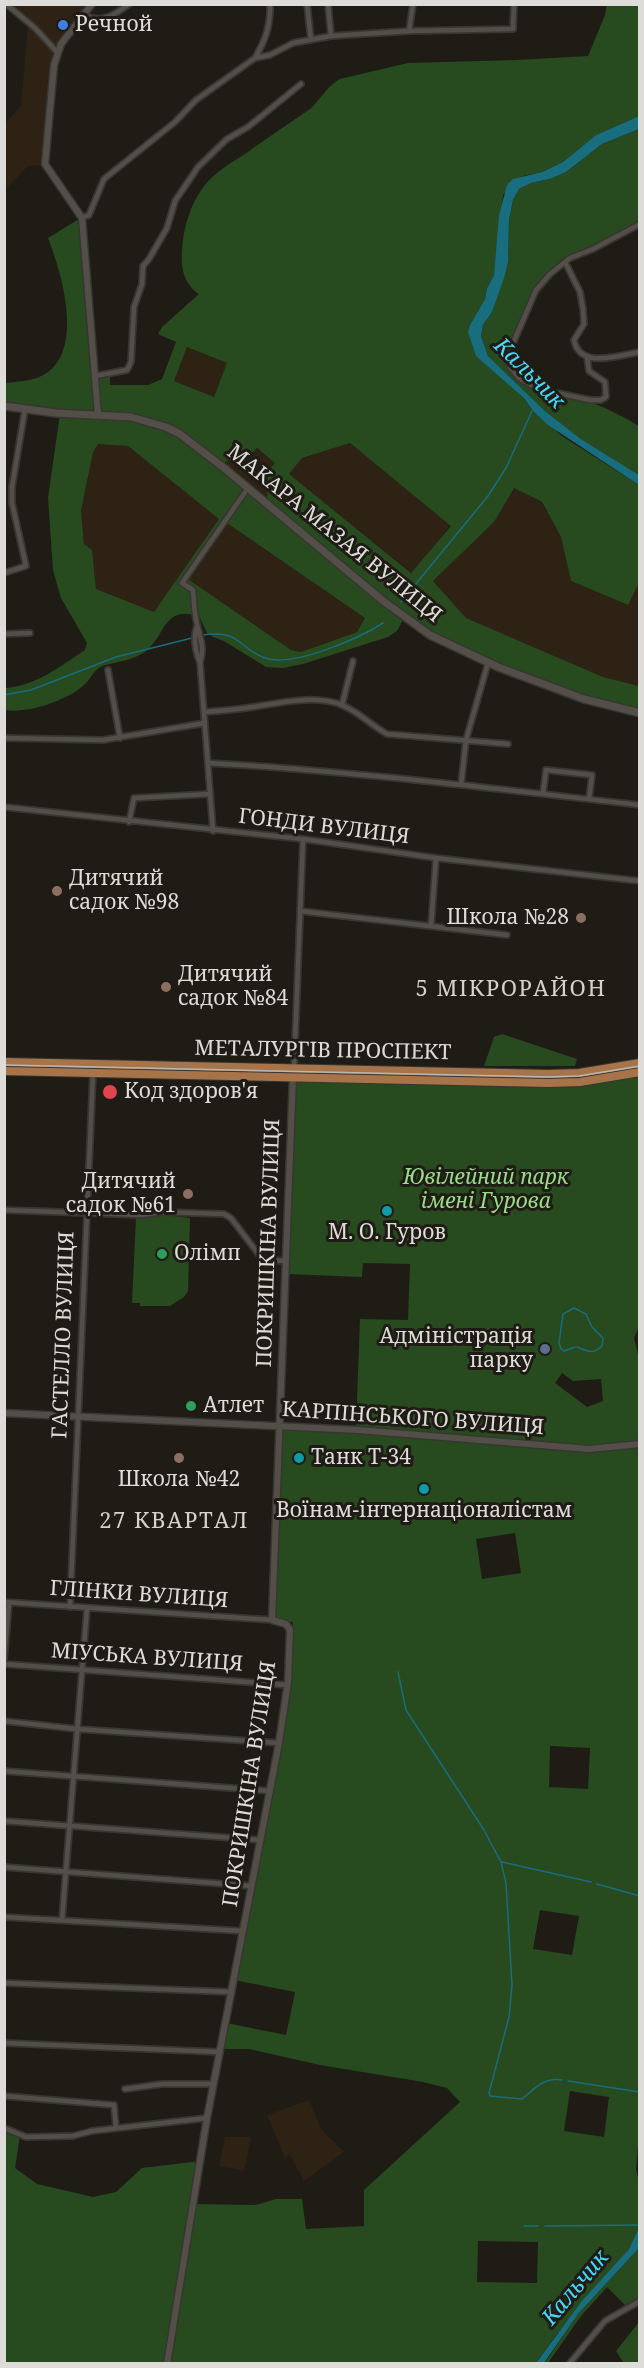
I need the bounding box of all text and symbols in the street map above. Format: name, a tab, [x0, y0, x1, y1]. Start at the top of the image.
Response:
place label: Речной	[75, 12, 153, 38]
marker: Речной	[56, 18, 70, 32]
water label: Кальчик	[488, 333, 570, 415]
street label: МАКАРА МАЗАЯ ВУЛИЦЯ	[222, 440, 446, 628]
street label: ГОНДИ ВУЛИЦЯ	[237, 804, 411, 850]
place label: Дитячий садок №98	[69, 866, 179, 916]
marker: Дитячий садок №98	[50, 884, 64, 898]
place label: Школа №28	[447, 905, 569, 931]
marker: Школа №28	[574, 911, 588, 925]
place label: Дитячий садок №84	[178, 962, 288, 1012]
district label: 5 МІКРОРАЙОН	[416, 977, 606, 1003]
marker: Дитячий садок №84	[159, 980, 173, 994]
street label: МЕТАЛУРГІВ ПРОСПЕКТ	[194, 1036, 452, 1066]
place label: Код здоров'я	[124, 1079, 258, 1105]
marker: Код здоров'я	[101, 1083, 119, 1101]
street label: ПОКРИШКІНА ВУЛИЦЯ	[252, 1118, 286, 1368]
park label: Ювілейний парк імені Гурова	[403, 1165, 569, 1215]
place label: Дитячий садок №61	[66, 1169, 176, 1219]
marker: Дитячий садок №61	[181, 1187, 195, 1201]
marker: М. О. Гуров	[380, 1204, 394, 1218]
place label: М. О. Гуров	[328, 1220, 446, 1246]
street label: ГАСТЕЛЛО ВУЛИЦЯ	[48, 1231, 80, 1439]
place label: Олімп	[174, 1241, 241, 1267]
marker: Олімп	[155, 1247, 169, 1261]
place label: Адміністрація парку	[380, 1324, 533, 1374]
marker: Адміністрація парку	[538, 1342, 552, 1356]
place label: Атлет	[203, 1393, 264, 1419]
street label: КАРПІНСЬКОГО ВУЛИЦЯ	[281, 1397, 545, 1441]
marker: Атлет	[184, 1399, 198, 1413]
place label: Танк Т-34	[311, 1445, 411, 1471]
marker: Школа №42	[172, 1451, 186, 1465]
marker: Танк Т-34	[292, 1451, 306, 1465]
place label: Школа №42	[118, 1467, 240, 1493]
marker: Воїнам-інтернаціоналістам	[417, 1482, 431, 1496]
place label: Воїнам-інтернаціоналістам	[276, 1498, 572, 1524]
district label: 27 КВАРТАЛ	[99, 1509, 249, 1535]
street label: ГЛІНКИ ВУЛИЦЯ	[49, 1576, 229, 1614]
street label: МІУСЬКА ВУЛИЦЯ	[50, 1639, 244, 1677]
street label: ПОКРИШКІНА ВУЛИЦЯ	[218, 1659, 282, 1909]
water label: Кальчик	[537, 2245, 615, 2331]

